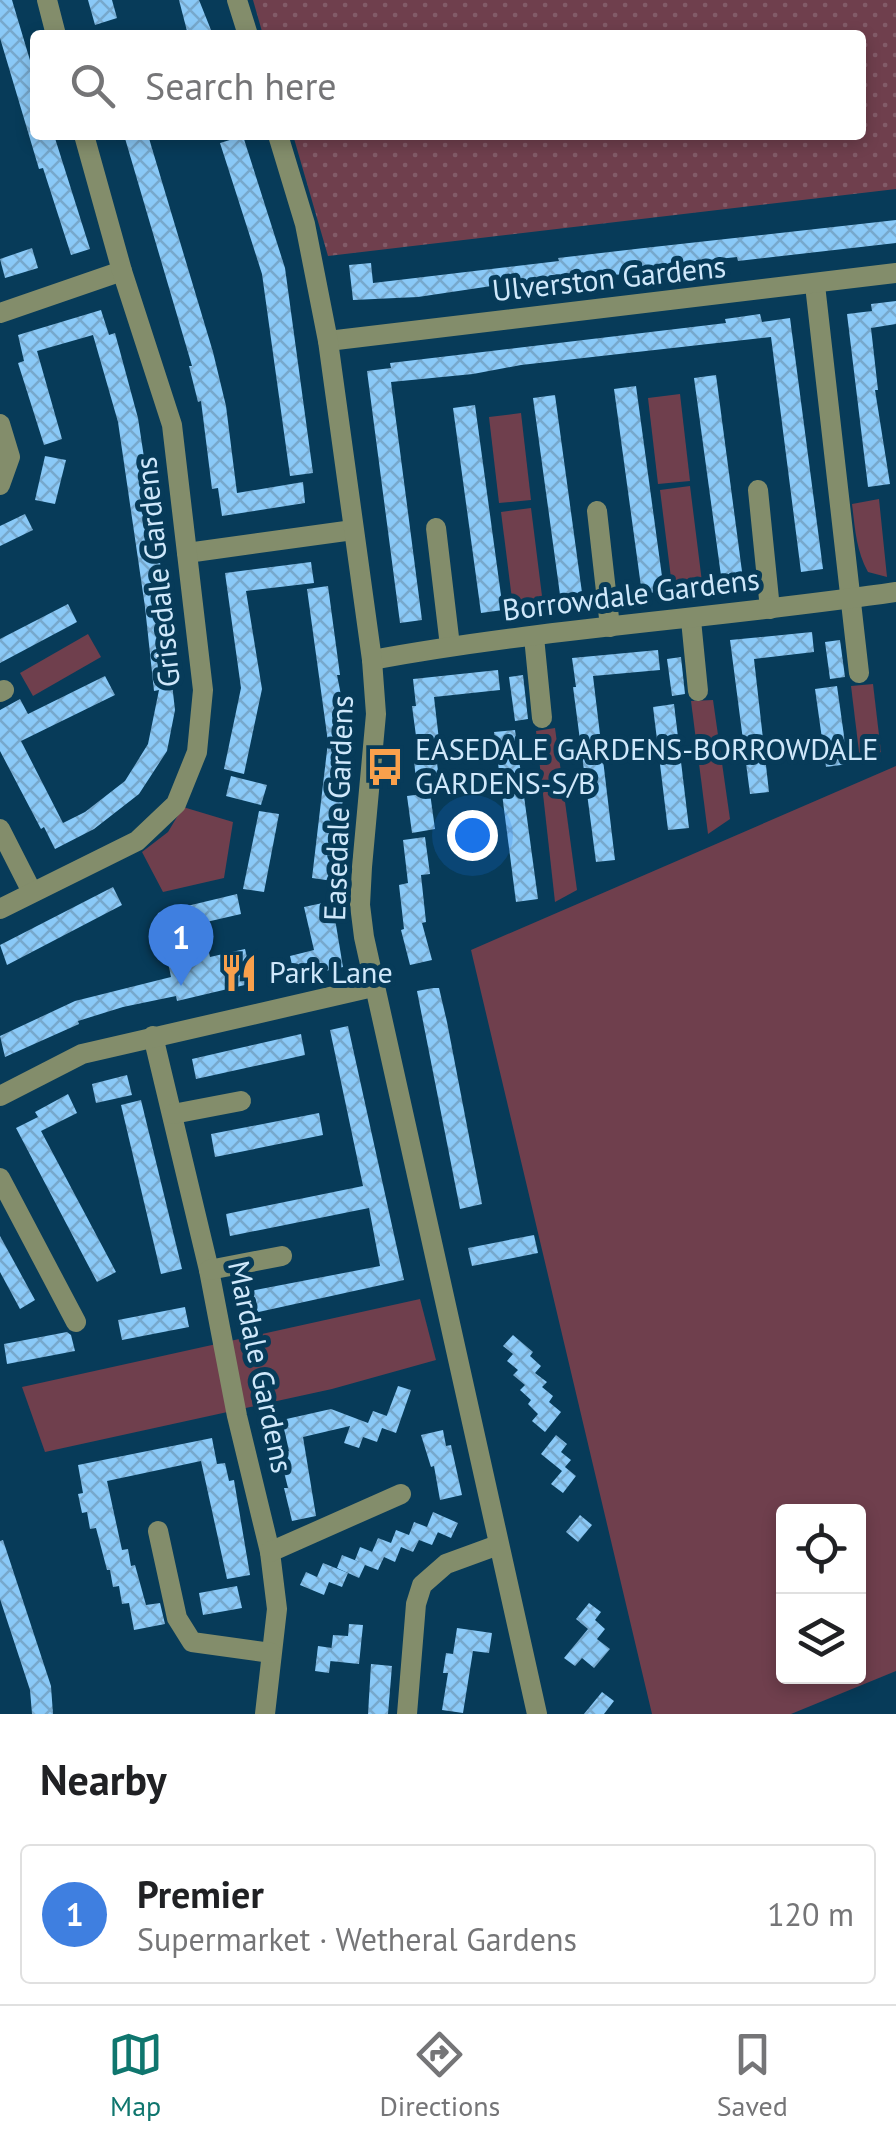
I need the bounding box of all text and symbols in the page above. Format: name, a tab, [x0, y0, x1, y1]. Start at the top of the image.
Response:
search box	[30, 30, 866, 140]
icon: search	[65, 58, 120, 113]
text: Search here	[145, 61, 337, 110]
street label: Ulverston Gardens	[490, 246, 728, 309]
street label: Grisedale Gardens	[125, 455, 188, 689]
street label: Borrowdale Gardens	[500, 558, 762, 629]
street label: Easedale Gardens	[314, 694, 361, 921]
place label: EASEDALE GARDENS-BORROWDALE GARDENS-S/B	[415, 729, 878, 802]
bus stop icon: EASEDALE GARDENS-BORROWDALE GARDENS-S/B	[364, 746, 406, 788]
your location	[447, 810, 498, 861]
pin: 1	[148, 904, 214, 986]
restaurant icon: Park Lane	[218, 952, 260, 994]
place label: Park Lane	[269, 952, 393, 991]
street label: Mardale Gardens	[220, 1257, 303, 1476]
map controls	[776, 1504, 866, 1684]
button: locate	[776, 1504, 866, 1594]
button: layers	[776, 1594, 866, 1684]
text: Nearby	[40, 1752, 167, 1807]
text: Premier	[137, 1869, 264, 1918]
text: 1	[65, 1893, 84, 1935]
text: 120 m	[767, 1893, 854, 1935]
text: Supermarket · Wetheral Gardens	[137, 1918, 577, 1960]
tab: Map	[108, 2027, 163, 2124]
tab: Directions	[379, 2027, 500, 2124]
tab: Saved	[717, 2027, 788, 2124]

